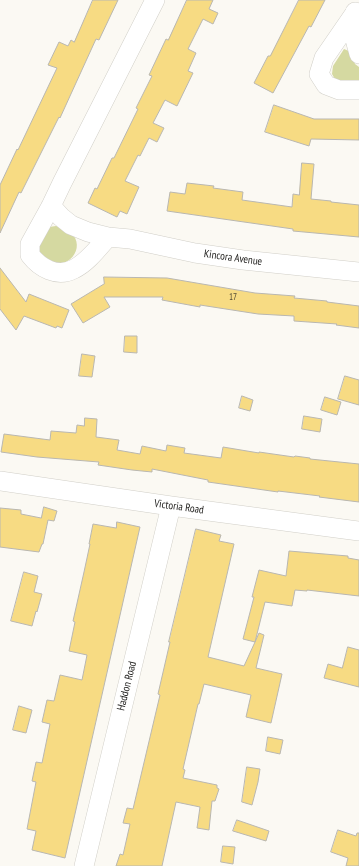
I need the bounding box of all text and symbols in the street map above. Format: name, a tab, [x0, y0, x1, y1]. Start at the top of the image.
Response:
street label: Kincora Avenue	[203, 247, 263, 269]
house number: 17	[229, 292, 237, 302]
street label: Victoria Road	[153, 497, 205, 517]
street label: Haddon Road	[114, 660, 140, 712]

